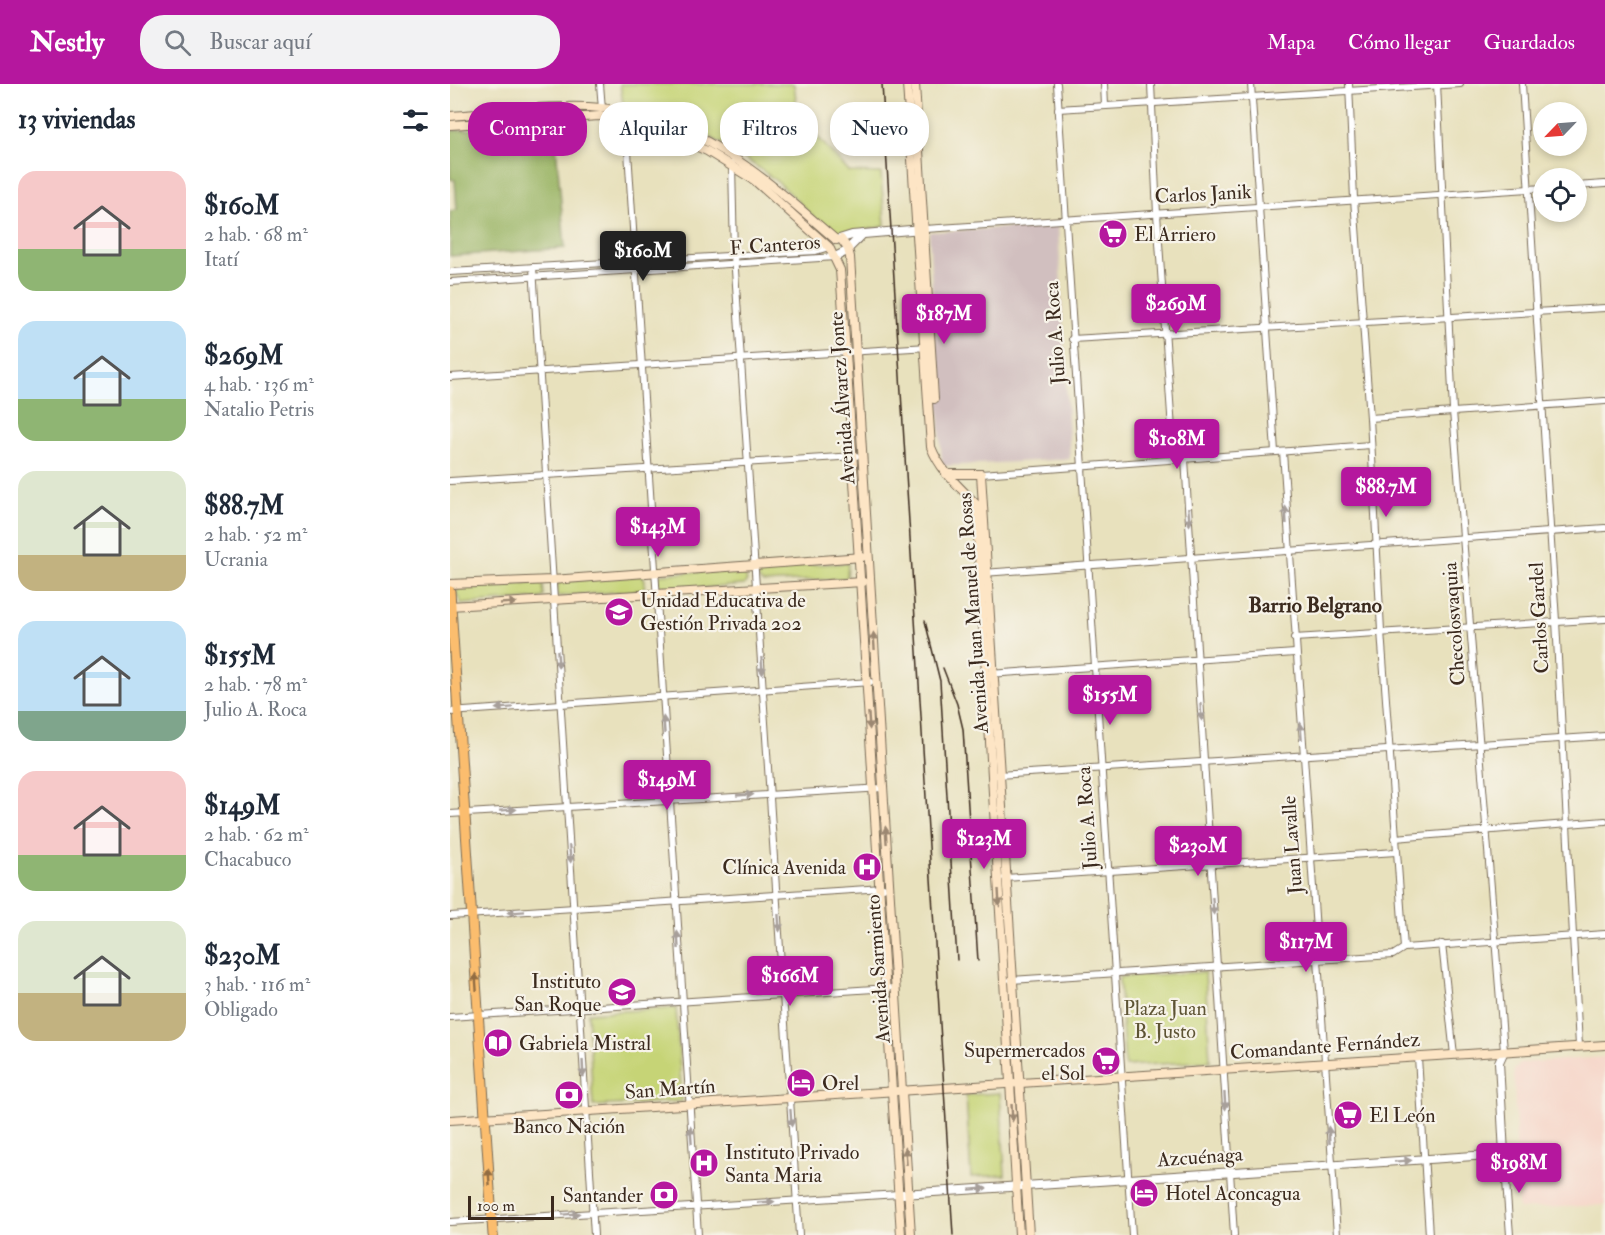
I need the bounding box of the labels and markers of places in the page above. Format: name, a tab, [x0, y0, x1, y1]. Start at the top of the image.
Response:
supermarket icon: El Arriero	[1097, 218, 1129, 250]
place label: El Arriero	[1134, 222, 1216, 247]
pin: $160M	[601, 231, 685, 282]
pin: $269M	[1134, 284, 1218, 335]
pin: $187M	[902, 294, 986, 345]
pin: $108M	[1135, 419, 1219, 470]
pin: $88.7M	[1337, 467, 1435, 518]
pin: $143M	[616, 507, 700, 558]
place label: Unidad Educativa de Gestión Privada 202	[640, 588, 806, 636]
school or university icon: Unidad Educativa de Gestión Privada 202	[603, 596, 635, 628]
pin: $155M	[1068, 675, 1152, 726]
pin: $149M	[625, 760, 709, 811]
pin: $123M	[942, 819, 1026, 870]
pin: $230M	[1156, 826, 1240, 877]
hospital icon: Clínica Avenida	[851, 851, 883, 883]
place label: Clínica Avenida	[722, 855, 847, 880]
pin: $117M	[1264, 922, 1348, 973]
pin: $166M	[748, 956, 832, 1007]
place label: Instituto San Roque	[514, 969, 601, 1017]
school or university icon: Instituto San Roque	[606, 976, 638, 1008]
library icon: Gabriela Mistral	[482, 1027, 514, 1059]
place label: Gabriela Mistral	[519, 1031, 651, 1056]
place label: Supermercados el Sol	[964, 1038, 1085, 1086]
supermarket icon: Supermercados el Sol	[1090, 1045, 1122, 1077]
hotel icon: Orel	[785, 1067, 817, 1099]
place label: Orel	[822, 1071, 859, 1096]
bank icon: Banco Nación	[553, 1079, 585, 1111]
supermarket icon: El León	[1332, 1099, 1364, 1131]
place label: El León	[1369, 1103, 1436, 1128]
place label: Banco Nación	[513, 1114, 625, 1139]
place label: Instituto Privado Santa Maria	[725, 1140, 859, 1188]
pin: $198M	[1477, 1143, 1561, 1194]
hospital icon: Instituto Privado Santa Maria	[688, 1147, 720, 1179]
hotel icon: Hotel Aconcagua	[1128, 1177, 1160, 1209]
bank icon: Santander	[648, 1179, 680, 1211]
place label: Hotel Aconcagua	[1165, 1181, 1301, 1206]
place label: Santander	[563, 1183, 644, 1208]

